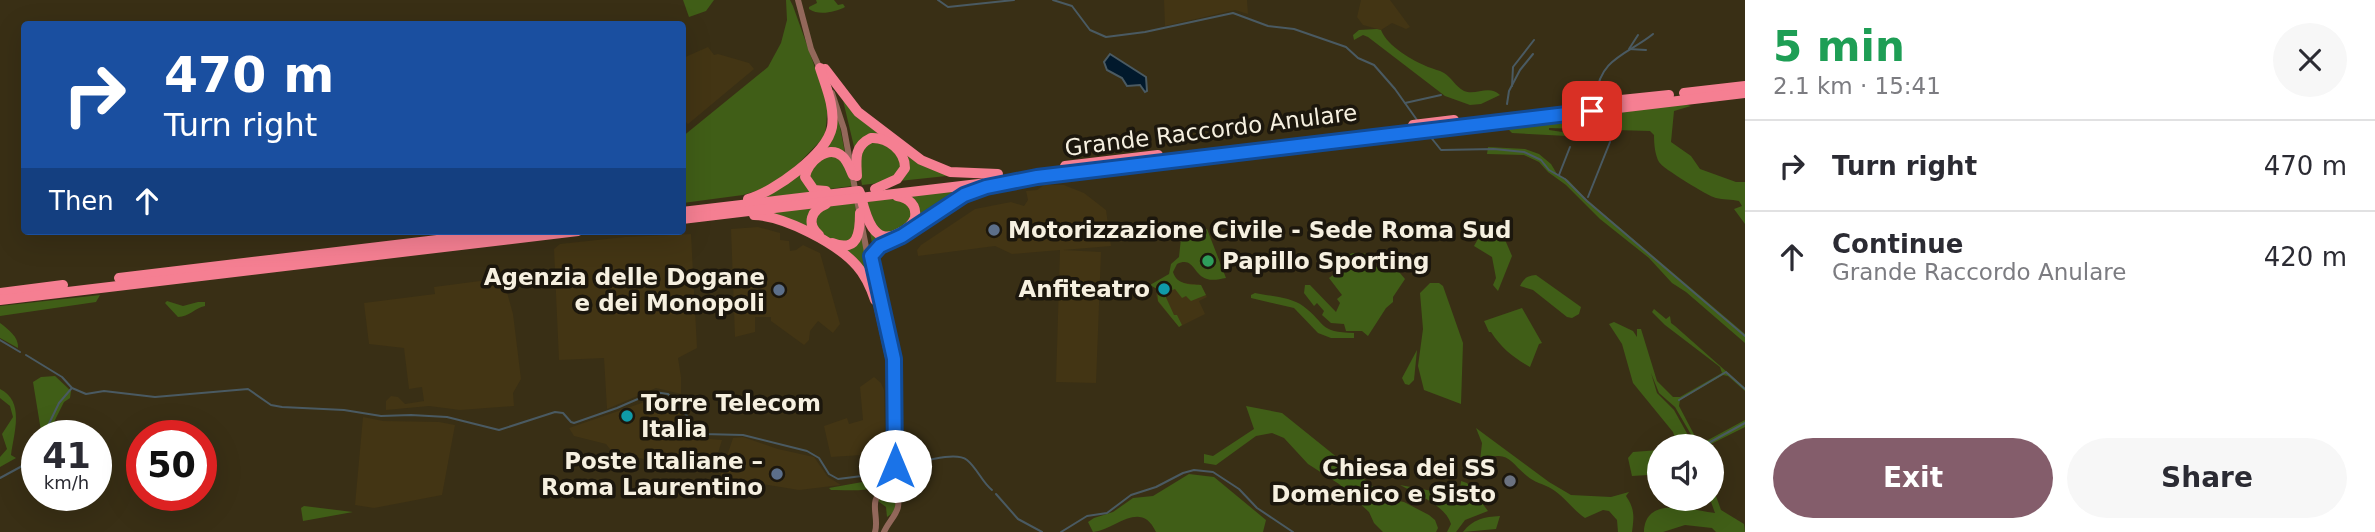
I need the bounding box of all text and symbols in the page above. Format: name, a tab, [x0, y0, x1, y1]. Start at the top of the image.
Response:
text: 5 min	[1773, 22, 1905, 71]
button: close	[2273, 23, 2347, 97]
text: 470 m	[164, 47, 334, 104]
icon: right	[49, 49, 140, 140]
text: 2.1 km · 15:41	[1773, 73, 1941, 99]
pin	[1562, 81, 1622, 141]
icon: arrive	[1573, 92, 1611, 130]
street label: Grande Raccordo Anulare	[1063, 99, 1359, 161]
text: Turn right	[164, 106, 317, 144]
icon: right	[1773, 147, 1811, 185]
text: Turn right	[1832, 151, 1977, 181]
text: 470 m	[2264, 151, 2347, 181]
icon: ahead	[128, 182, 166, 220]
text: Then	[49, 186, 114, 216]
place label: Motorizzazione Civile - Sede Roma Sud	[1008, 217, 1511, 243]
marker: Motorizzazione Civile - Sede Roma Sud	[986, 222, 1002, 238]
text: Continue	[1832, 229, 1963, 259]
icon: ahead	[1773, 238, 1811, 276]
text: 420 m	[2264, 242, 2347, 272]
place label: Papillo Sporting	[1222, 248, 1430, 274]
marker: Papillo Sporting	[1200, 253, 1216, 269]
text: Grande Raccordo Anulare	[1832, 259, 2126, 285]
place label: Agenzia delle Dogane e dei Monopoli	[484, 264, 765, 316]
place label: Anfiteatro	[1019, 276, 1150, 302]
marker: Anfiteatro	[1156, 281, 1172, 297]
marker: Agenzia delle Dogane e dei Monopoli	[771, 282, 787, 298]
place label: Torre Telecom Italia	[641, 390, 821, 442]
marker: Torre Telecom Italia	[619, 408, 635, 424]
speed limit sign: 50	[126, 420, 217, 511]
position arrow	[858, 429, 932, 503]
map controls	[1647, 434, 1724, 511]
button: sound	[1647, 434, 1724, 511]
text: 41	[42, 436, 91, 476]
button: Exit	[1773, 438, 2053, 518]
button: Share	[2067, 438, 2347, 518]
place label: Poste Italiane – Roma Laurentino	[541, 448, 763, 500]
place label: Chiesa dei SS Domenico e Sisto	[1271, 455, 1496, 507]
marker: Poste Italiane – Roma Laurentino	[769, 466, 785, 482]
text: km/h	[44, 472, 89, 493]
marker: Chiesa dei SS Domenico e Sisto	[1502, 473, 1518, 489]

